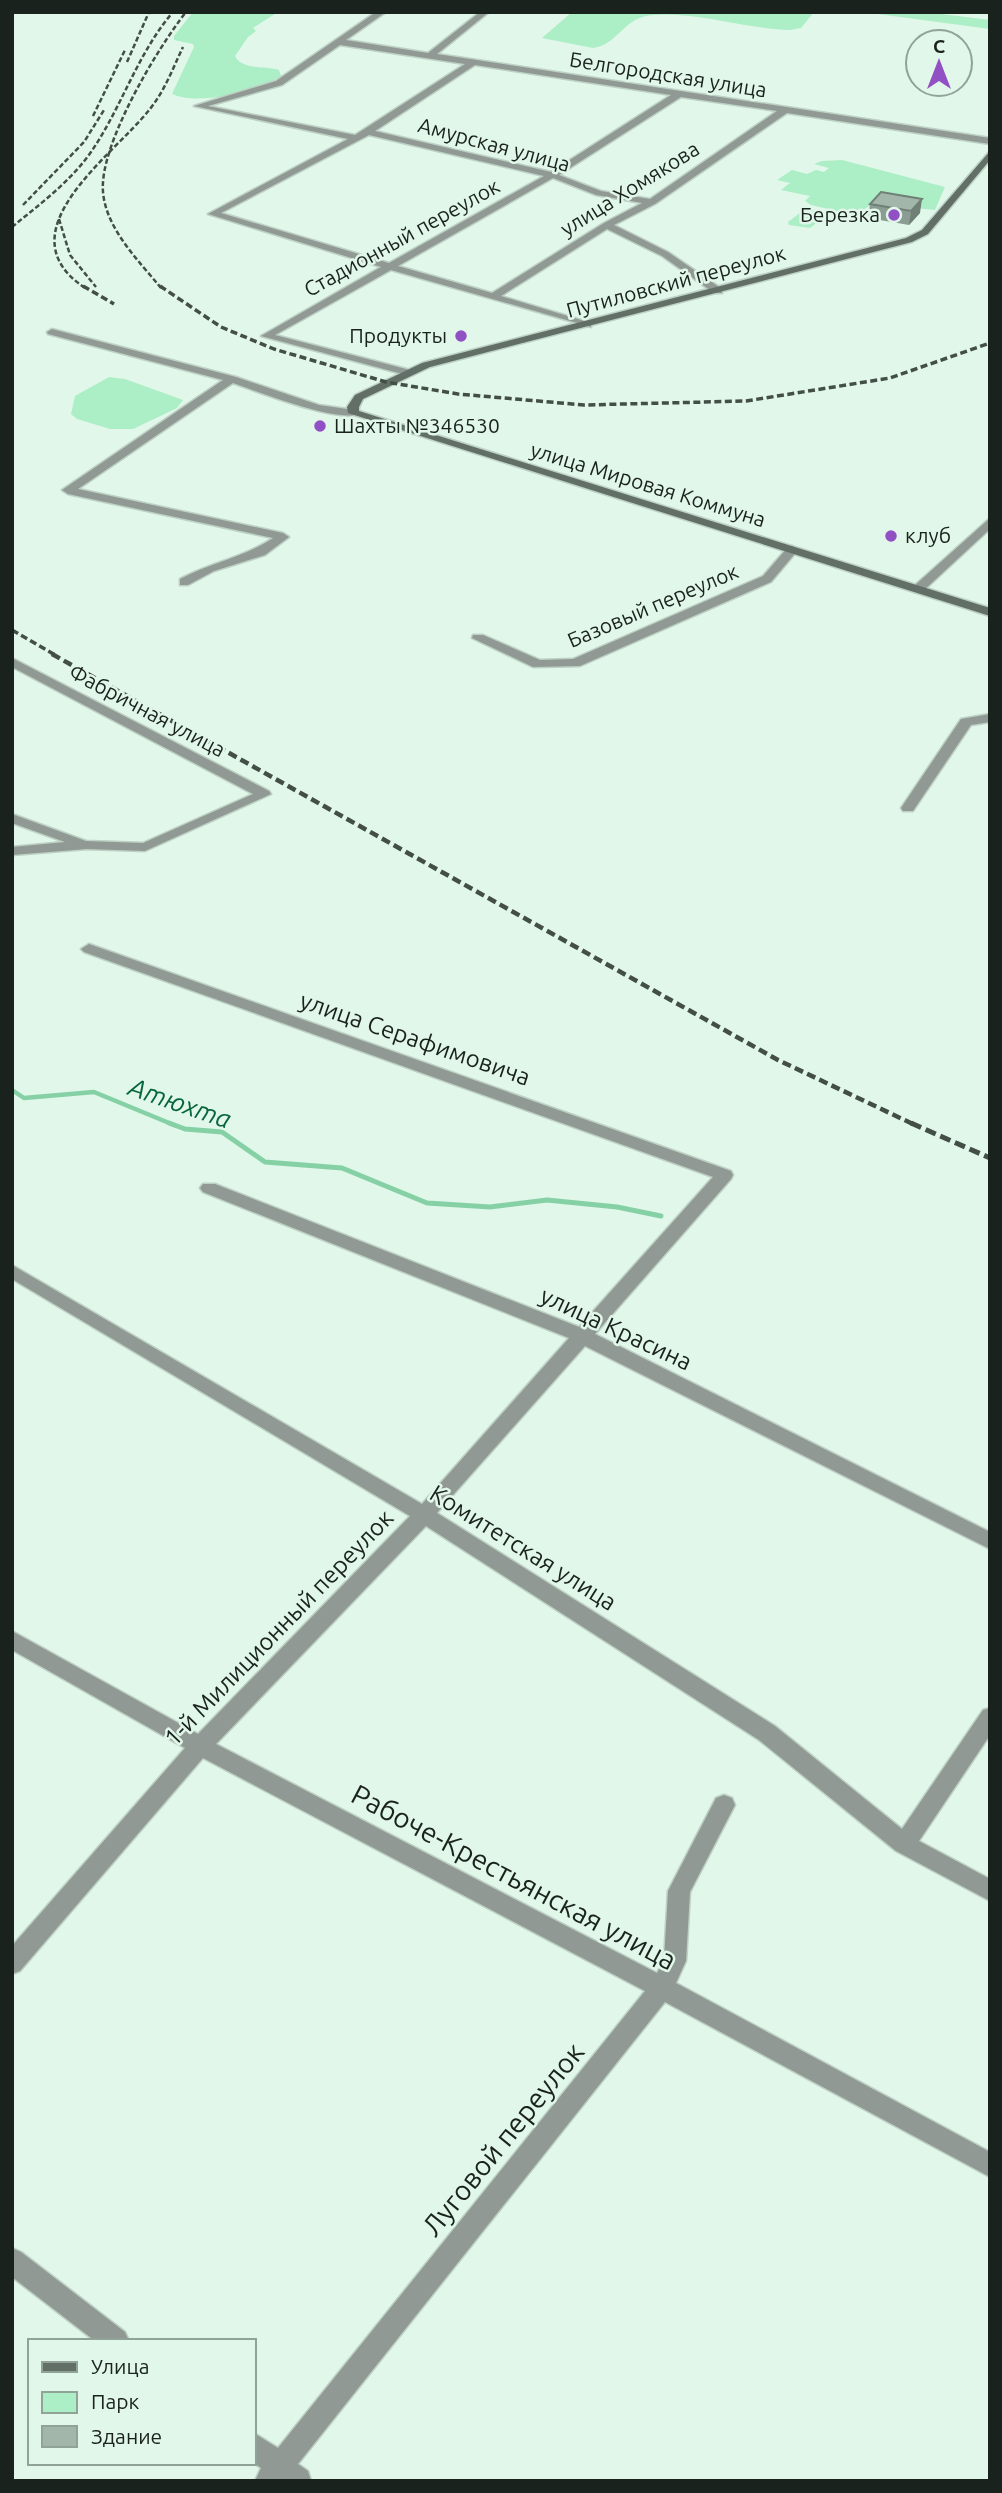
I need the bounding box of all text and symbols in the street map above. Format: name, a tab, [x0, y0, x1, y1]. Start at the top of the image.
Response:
north arrow	[904, 28, 974, 98]
text: С	[933, 35, 945, 57]
street label: Белгородская улица	[568, 47, 768, 101]
street label: Амурская улица	[416, 112, 573, 176]
street label: улица Хомякова	[556, 136, 703, 240]
street label: Стадионный переулок	[300, 173, 504, 301]
place label: Березка	[800, 202, 880, 226]
marker: Березка	[886, 207, 902, 223]
street label: Путиловский переулок	[564, 240, 788, 322]
place label: Продукты	[349, 323, 447, 347]
marker: Продукты	[453, 328, 469, 344]
place label: Шахты №346530	[334, 413, 500, 437]
marker: Шахты №346530	[312, 418, 328, 434]
street label: улица Мировая Коммуна	[528, 437, 769, 531]
place label: клуб	[905, 523, 951, 547]
marker: клуб	[883, 528, 899, 544]
street label: Базовый переулок	[564, 558, 742, 652]
street label: Фабричная улица	[65, 659, 230, 761]
street label: улица Серафимовича	[296, 986, 534, 1091]
water label: Атюхта	[123, 1071, 235, 1134]
street label: улица Красина	[536, 1282, 696, 1375]
street label: Комитетская улица	[425, 1479, 621, 1616]
street label: 1-й Милиционный переулок	[159, 1504, 399, 1751]
street label: Рабоче-Крестьянская улица	[347, 1778, 682, 1975]
street label: Луговой переулок	[415, 2036, 590, 2241]
legend	[28, 2339, 256, 2465]
text: Улица	[91, 2354, 149, 2378]
text: Парк	[91, 2389, 140, 2413]
text: Здание	[91, 2424, 162, 2448]

